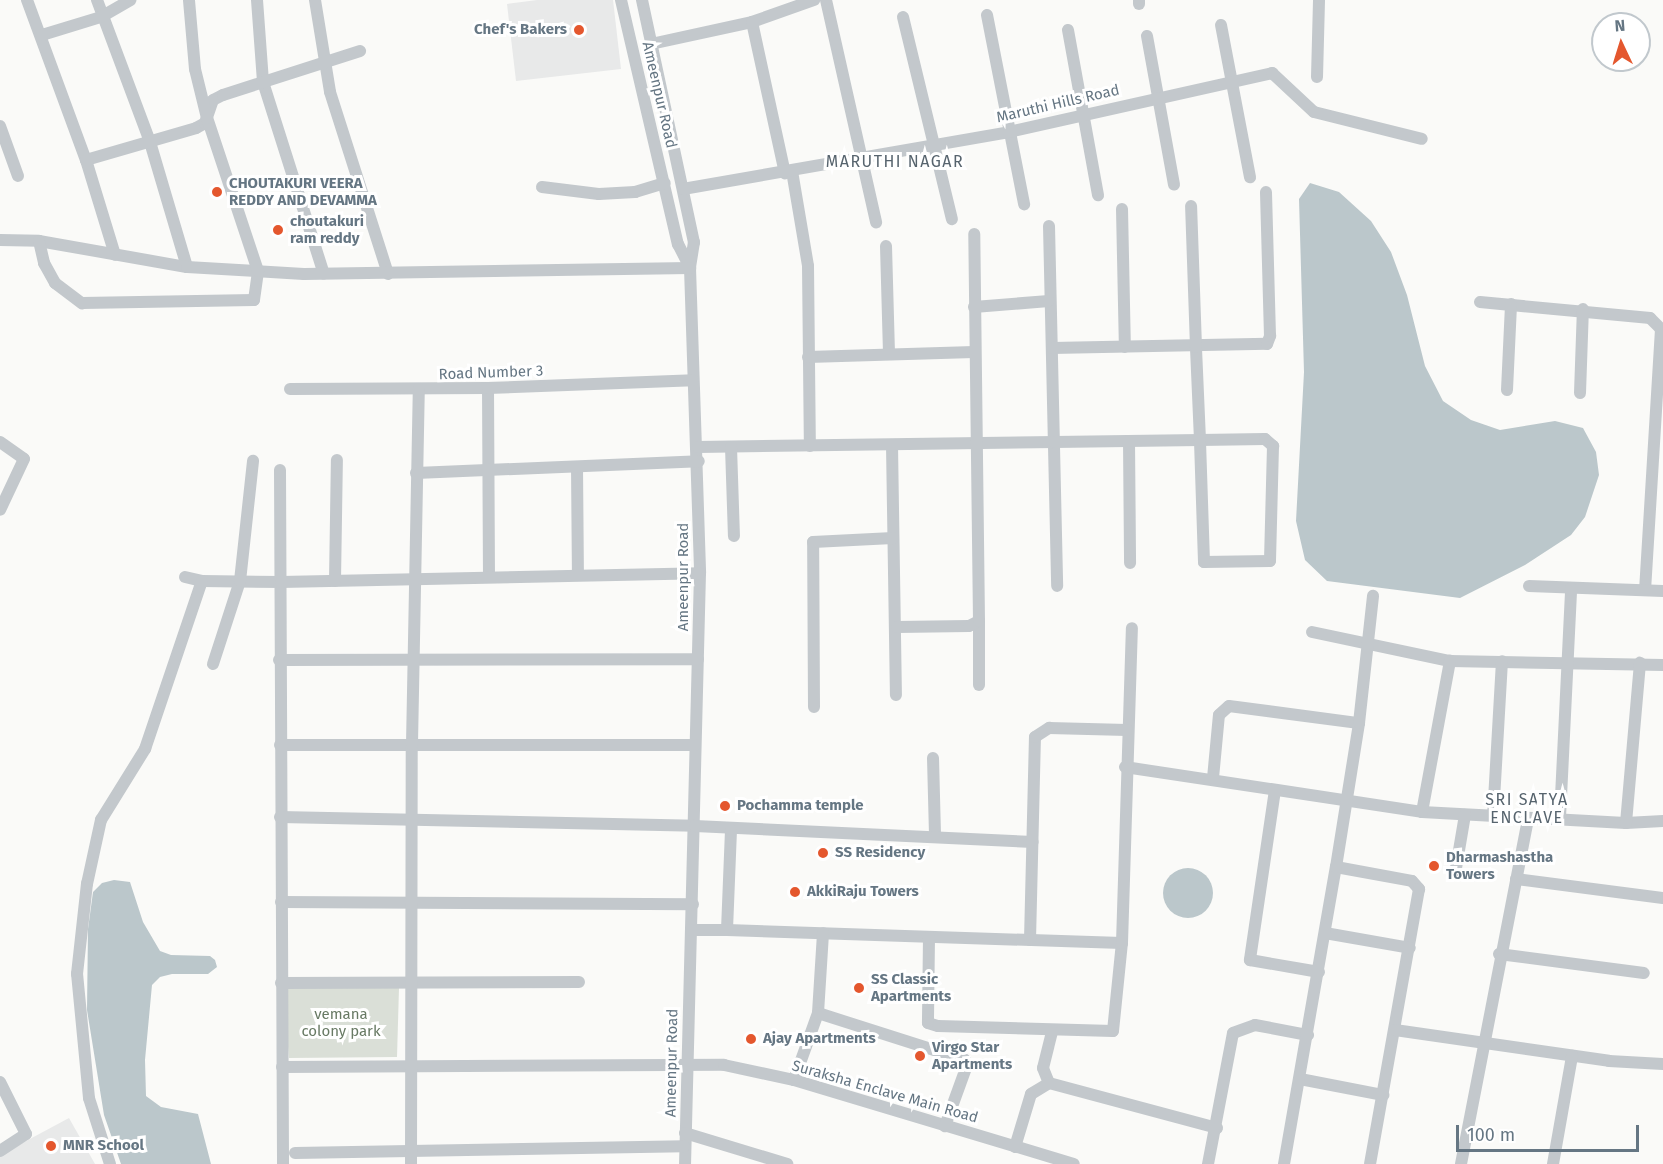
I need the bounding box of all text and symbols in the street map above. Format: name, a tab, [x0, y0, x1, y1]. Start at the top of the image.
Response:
north arrow	[1591, 12, 1651, 72]
text: N	[1614, 16, 1626, 35]
place label: Chef's Bakers	[474, 21, 567, 39]
marker: Chef's Bakers	[572, 23, 586, 37]
street label: Ameenpur Road	[638, 40, 680, 150]
street label: Maruthi Hills Road	[995, 81, 1121, 127]
district label: MARUTHI NAGAR	[826, 152, 964, 172]
place label: CHOUTAKURI VEERA REDDY AND DEVAMMA	[229, 174, 377, 209]
marker: CHOUTAKURI VEERA REDDY AND DEVAMMA	[210, 185, 224, 199]
place label: choutakuri ram reddy	[290, 212, 364, 247]
marker: choutakuri ram reddy	[271, 223, 285, 237]
street label: Road Number 3	[438, 362, 544, 384]
street label: Ameenpur Road	[675, 523, 693, 631]
district label: SRI SATYA ENCLAVE	[1485, 790, 1569, 828]
place label: Pochamma temple	[737, 797, 864, 815]
marker: Pochamma temple	[718, 799, 732, 813]
place label: SS Residency	[835, 844, 925, 862]
marker: SS Residency	[816, 846, 830, 860]
place label: Dharmashastha Towers	[1446, 848, 1553, 883]
marker: Dharmashastha Towers	[1427, 859, 1441, 873]
place label: AkkiRaju Towers	[807, 883, 919, 901]
marker: AkkiRaju Towers	[788, 885, 802, 899]
place label: SS Classic Apartments	[871, 970, 951, 1005]
marker: SS Classic Apartments	[852, 981, 866, 995]
park label: vemana colony park	[301, 1005, 381, 1040]
street label: Ameenpur Road	[662, 1009, 682, 1117]
place label: Ajay Apartments	[763, 1030, 876, 1048]
marker: Ajay Apartments	[744, 1032, 758, 1046]
place label: Virgo Star Apartments	[932, 1038, 1012, 1073]
marker: Virgo Star Apartments	[913, 1049, 927, 1063]
street label: Suraksha Enclave Main Road	[790, 1057, 980, 1127]
scale bar	[1459, 1113, 1642, 1151]
text: 100 m	[1467, 1124, 1515, 1146]
place label: MNR School	[63, 1137, 144, 1155]
marker: MNR School	[44, 1139, 58, 1153]

